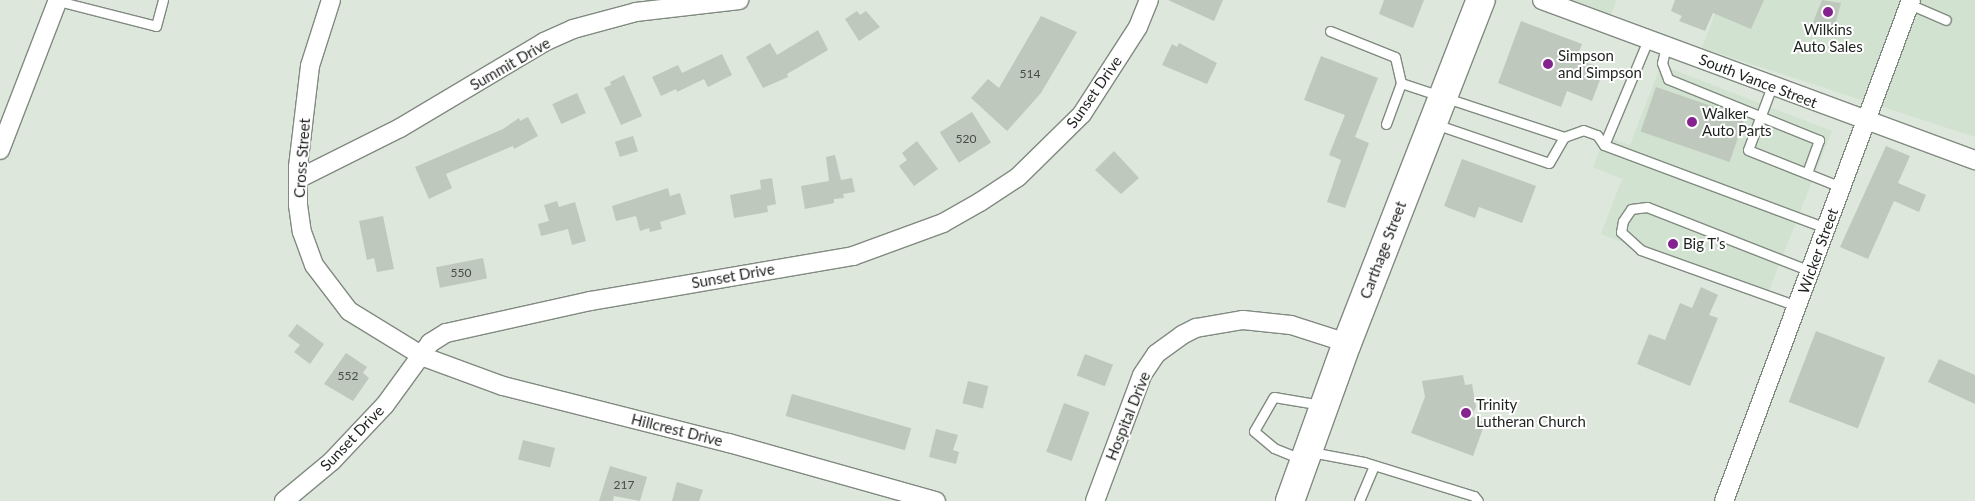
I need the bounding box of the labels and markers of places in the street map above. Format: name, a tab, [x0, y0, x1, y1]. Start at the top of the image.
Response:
marker: Wilkins Auto Sales	[1822, 6, 1834, 18]
place label: Wilkins Auto Sales	[1793, 20, 1863, 55]
place label: Simpson and Simpson	[1558, 46, 1642, 81]
marker: Simpson and Simpson	[1542, 58, 1554, 70]
place label: Walker Auto Parts	[1702, 104, 1772, 139]
marker: Walker Auto Parts	[1686, 116, 1698, 128]
place label: Big T’s	[1683, 235, 1726, 253]
marker: Big T’s	[1667, 238, 1679, 250]
place label: Trinity Lutheran Church	[1476, 395, 1586, 430]
marker: Trinity Lutheran Church	[1460, 407, 1472, 419]

